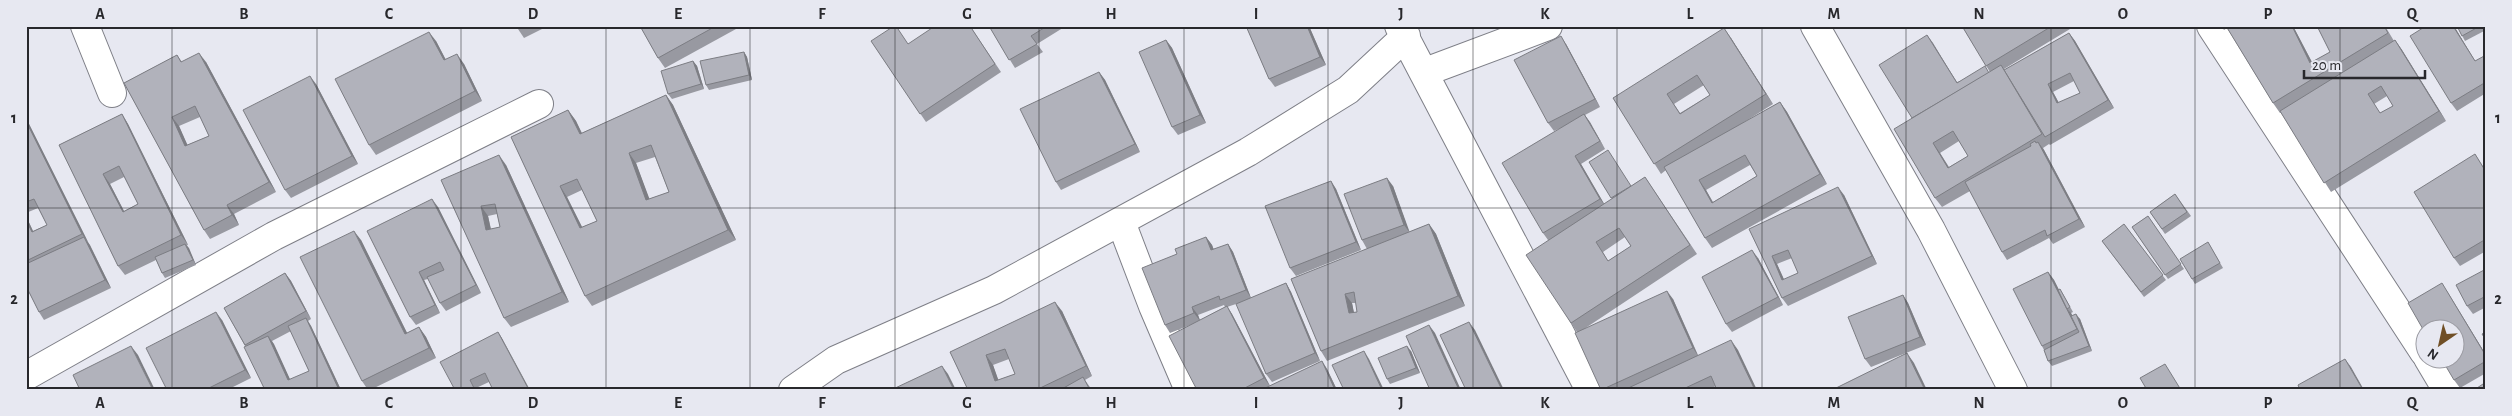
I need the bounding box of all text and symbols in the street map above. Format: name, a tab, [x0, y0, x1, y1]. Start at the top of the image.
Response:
text: A	[95, 6, 105, 22]
text: B	[239, 6, 249, 22]
text: C	[385, 6, 394, 22]
text: D	[528, 6, 539, 22]
text: E	[674, 6, 682, 22]
text: F	[818, 6, 826, 22]
text: G	[962, 6, 972, 22]
text: H	[1105, 6, 1117, 22]
text: I	[1254, 6, 1258, 22]
text: J	[1398, 6, 1404, 22]
text: K	[1540, 6, 1550, 22]
text: L	[1687, 6, 1694, 22]
text: M	[1828, 6, 1840, 22]
text: N	[1973, 6, 1985, 22]
text: O	[2118, 6, 2128, 22]
text: P	[2264, 6, 2273, 22]
text: Q	[2407, 6, 2419, 23]
scale bar	[2304, 48, 2426, 80]
text: 20 m	[2312, 58, 2341, 73]
text: 1	[11, 110, 17, 126]
text: 1	[2495, 110, 2501, 126]
text: 2	[10, 291, 18, 307]
text: 2	[2494, 291, 2502, 307]
north arrow	[2414, 318, 2464, 368]
text: N	[2425, 345, 2441, 362]
text: A	[95, 395, 105, 411]
text: B	[239, 395, 249, 411]
text: C	[385, 395, 394, 411]
text: D	[528, 395, 539, 411]
text: E	[674, 395, 682, 411]
text: F	[818, 395, 826, 411]
text: G	[962, 395, 972, 411]
text: H	[1105, 395, 1117, 411]
text: I	[1254, 395, 1258, 411]
text: J	[1398, 395, 1404, 411]
text: K	[1540, 395, 1550, 411]
text: L	[1687, 395, 1694, 411]
text: M	[1828, 395, 1840, 411]
text: N	[1973, 395, 1985, 411]
text: O	[2118, 395, 2128, 411]
text: P	[2264, 395, 2273, 411]
text: Q	[2407, 395, 2419, 412]

